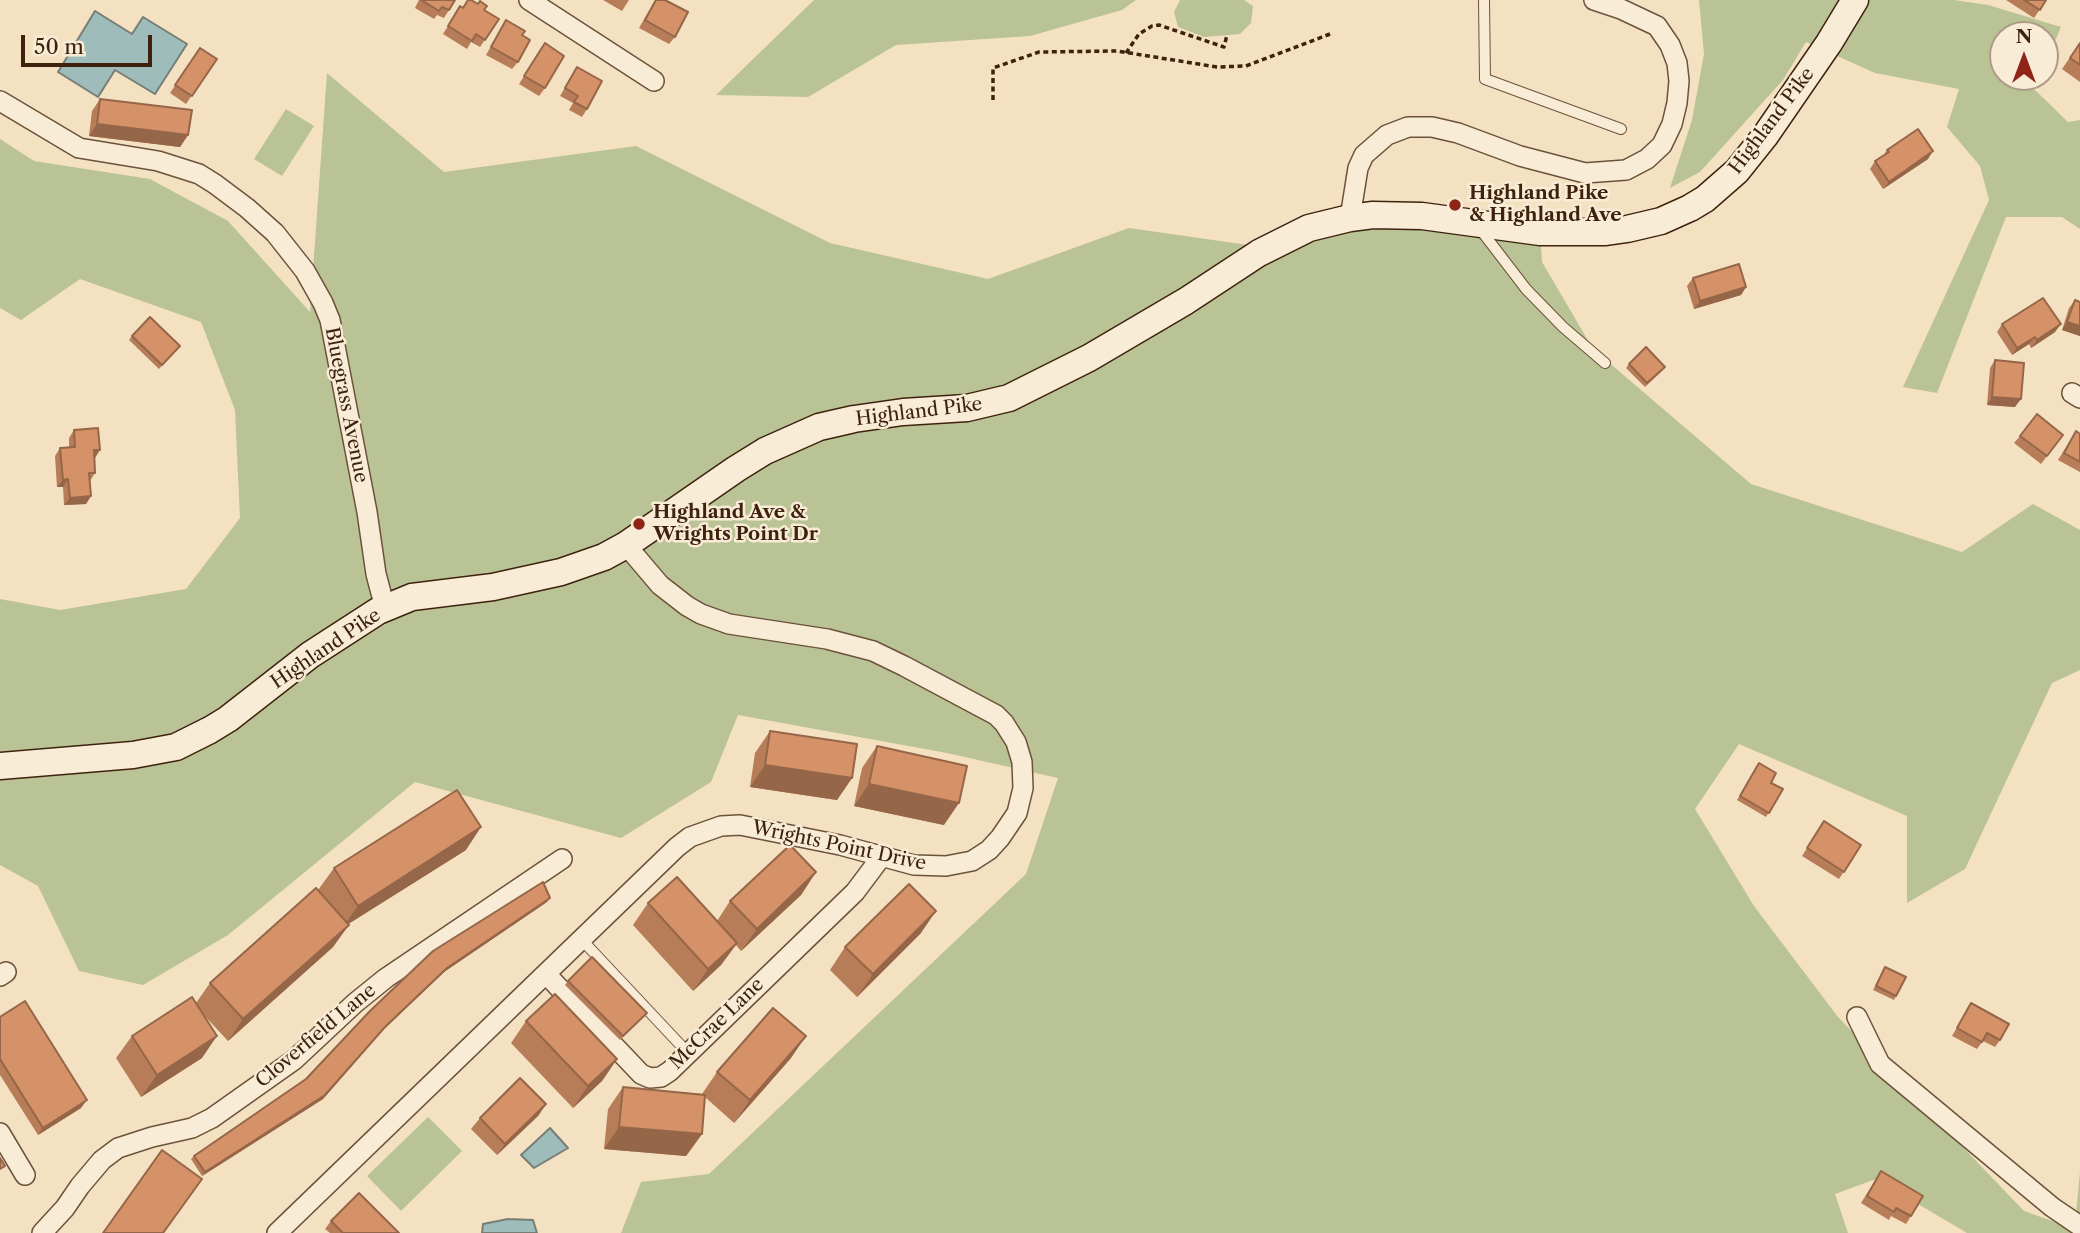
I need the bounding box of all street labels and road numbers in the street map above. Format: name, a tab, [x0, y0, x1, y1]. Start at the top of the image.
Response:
street label: Highland Pike	[1725, 63, 1819, 179]
street label: Bluegrass Avenue	[320, 325, 372, 485]
street label: Highland Pike	[854, 393, 984, 431]
street label: Highland Pike	[267, 604, 385, 694]
street label: Wrights Point Drive	[750, 816, 928, 876]
street label: McCrae Lane	[665, 973, 769, 1075]
street label: Cloverfield Lane	[251, 979, 381, 1093]

